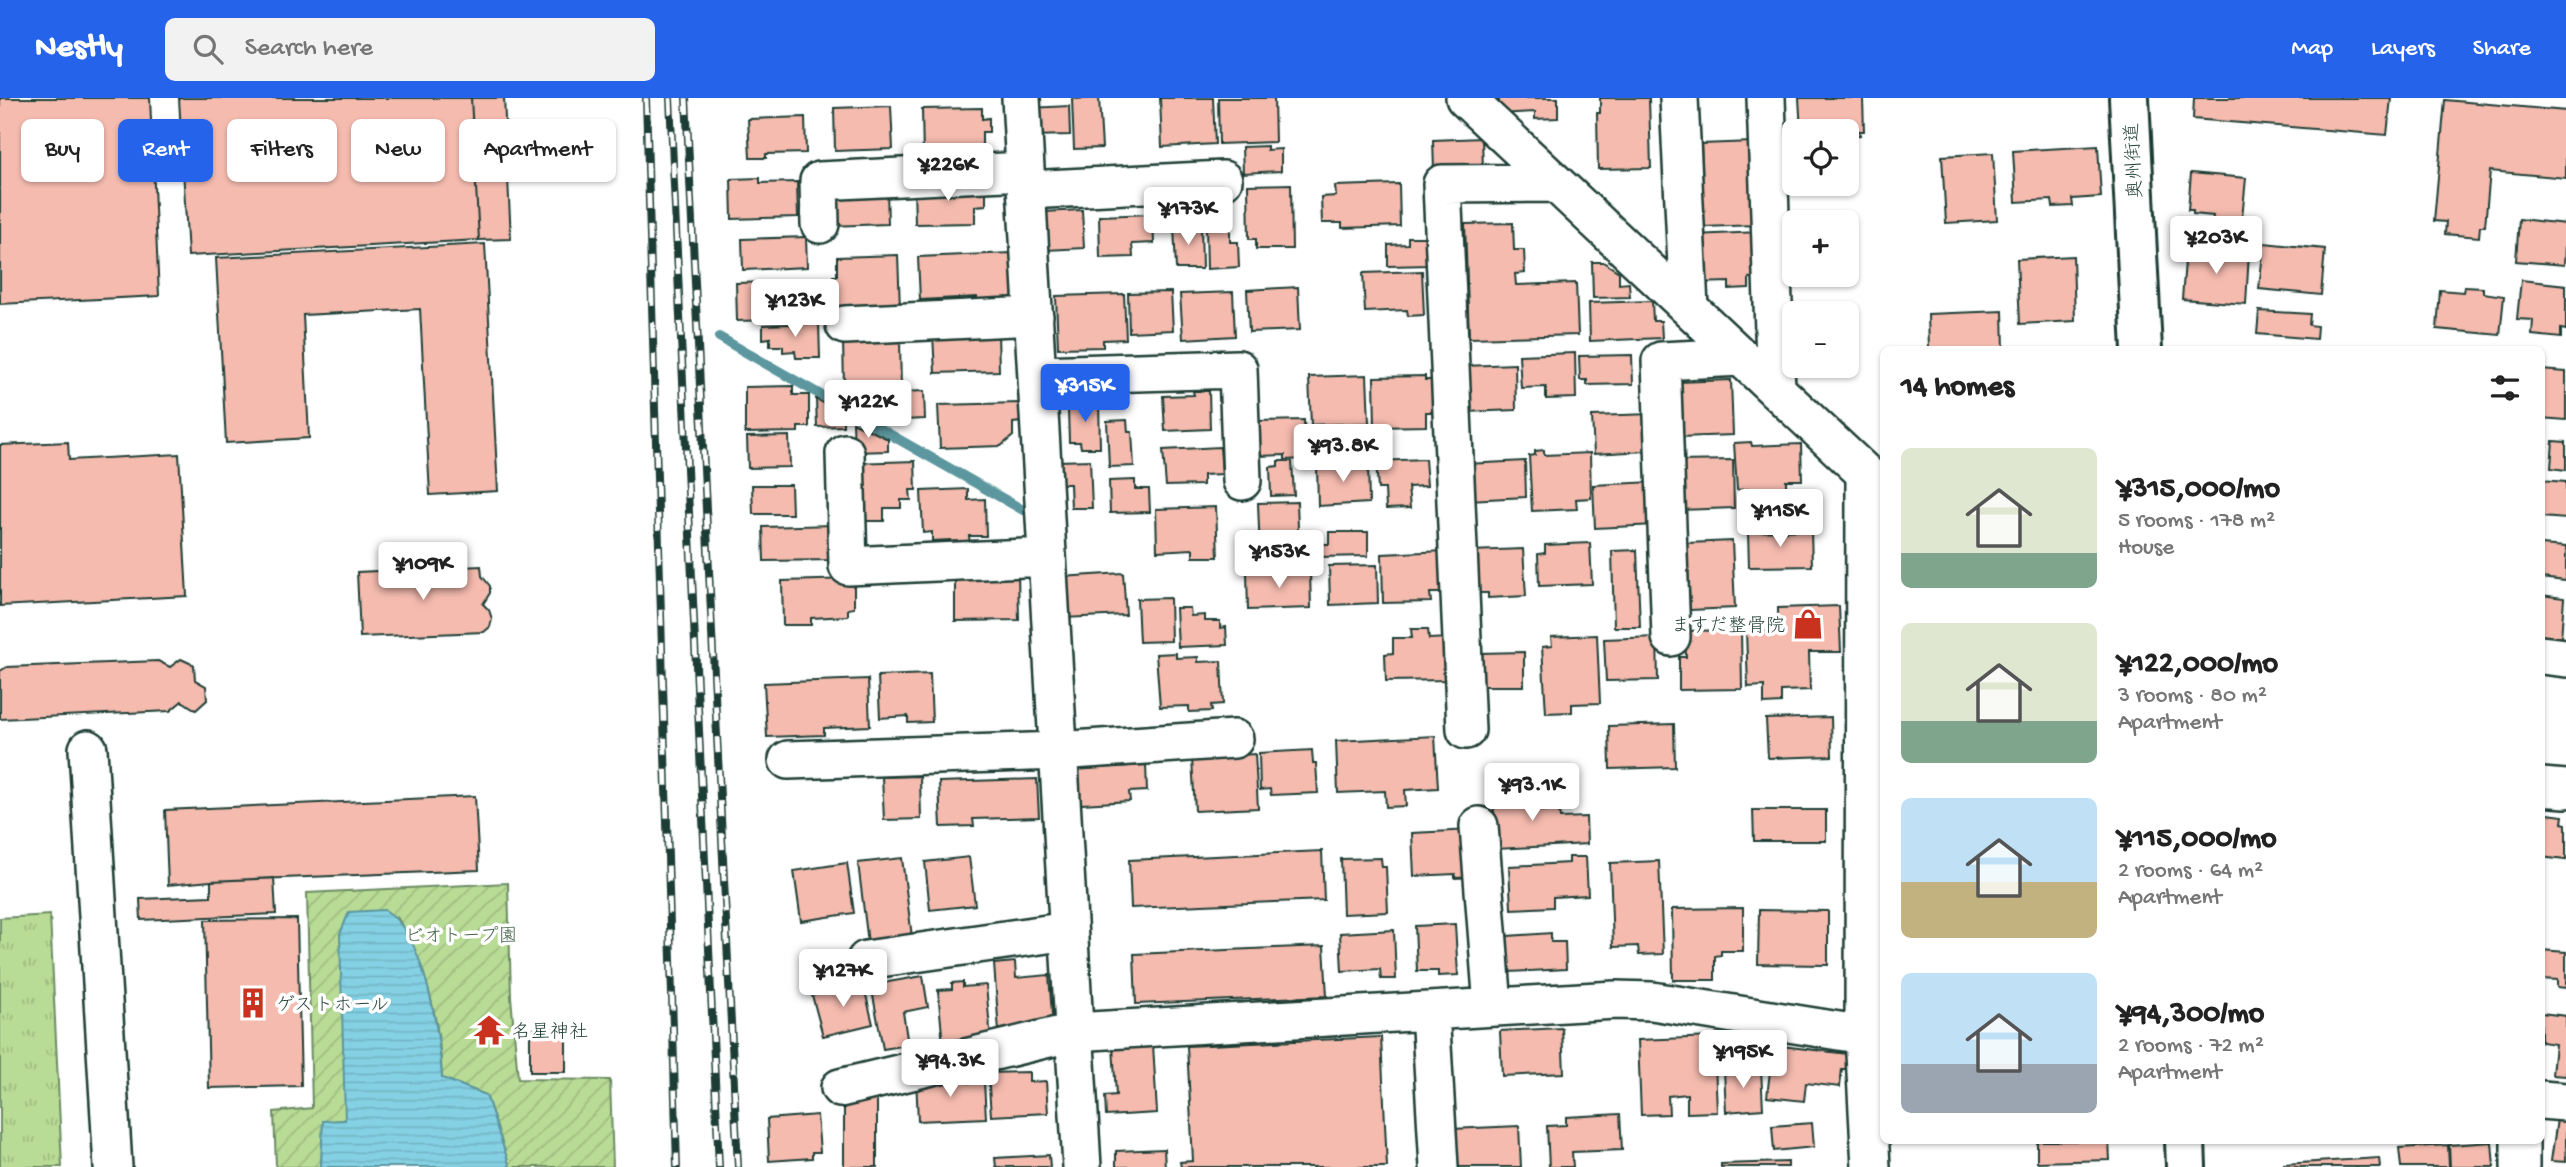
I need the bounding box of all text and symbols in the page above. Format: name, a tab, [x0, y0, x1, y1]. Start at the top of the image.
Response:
search box	[165, 18, 655, 81]
text: Nestly	[35, 30, 123, 68]
icon: search	[189, 30, 227, 68]
text: Search here	[245, 34, 373, 65]
text: Map	[2291, 35, 2333, 64]
text: Layers	[2371, 35, 2435, 64]
text: Share	[2473, 35, 2531, 64]
chip: Buy	[21, 119, 104, 182]
chip: Rent	[118, 119, 213, 182]
chip: Filters	[227, 119, 337, 182]
chip: New	[351, 119, 445, 182]
chip: Apartment	[459, 119, 616, 182]
map controls	[1782, 119, 1859, 378]
button: locate	[1782, 119, 1859, 196]
street label: 奥州街道	[2121, 122, 2149, 199]
pin: ¥226K	[899, 144, 997, 203]
text: ¥226K	[919, 152, 977, 179]
pin: ¥173K	[1139, 188, 1237, 247]
text: ¥173K	[1160, 196, 1216, 223]
button: +	[1782, 210, 1859, 287]
pin: ¥203K	[2167, 216, 2265, 276]
text: ¥203K	[2186, 225, 2246, 252]
pin: ¥123K	[746, 280, 844, 339]
text: ¥123K	[767, 288, 823, 315]
button: −	[1782, 301, 1859, 378]
pin: ¥315K	[1036, 364, 1134, 424]
icon: filters	[2486, 369, 2524, 407]
text: 14 homes	[1901, 371, 2014, 406]
text: ¥315K	[1057, 373, 1113, 400]
pin: ¥122K	[819, 380, 917, 440]
text: ¥122K	[840, 389, 896, 416]
pin: ¥93.8K	[1286, 424, 1400, 484]
text: ¥93.8K	[1310, 433, 1376, 460]
text: ¥315,000/mo	[2118, 473, 2280, 508]
icon: home	[1957, 476, 2041, 560]
pin: ¥115K	[1731, 490, 1829, 549]
text: ¥115K	[1753, 498, 1807, 525]
text: 5 rooms · 178 m²	[2118, 508, 2275, 535]
pin: ¥153K	[1230, 531, 1328, 590]
text: House	[2118, 535, 2174, 562]
text: ¥153K	[1251, 539, 1307, 566]
pin: ¥109K	[374, 542, 472, 602]
text: ¥109K	[394, 551, 452, 578]
shop icon: ますだ整骨院	[1791, 607, 1825, 641]
place label: ますだ整骨院	[1671, 615, 1785, 639]
text: ¥122,000/mo	[2118, 648, 2278, 683]
icon: home	[1957, 651, 2041, 735]
text: 3 rooms · 80 m²	[2118, 683, 2267, 710]
text: Apartment	[2118, 710, 2222, 737]
pin: ¥93.1K	[1475, 764, 1589, 823]
text: ¥93.1K	[1500, 772, 1564, 799]
text: ¥115,000/mo	[2118, 823, 2277, 858]
icon: home	[1957, 826, 2041, 910]
text: 2 rooms · 64 m²	[2118, 858, 2263, 885]
text: Apartment	[2118, 885, 2222, 912]
park label: ビオトープ園	[404, 926, 518, 949]
pin: ¥127K	[794, 950, 892, 1009]
text: ¥127K	[815, 958, 871, 985]
building icon: ゲストホール	[236, 986, 270, 1020]
place label: ゲストホール	[276, 995, 389, 1018]
text: ¥94,300/mo	[2118, 998, 2264, 1033]
icon: home	[1957, 1001, 2041, 1085]
temple icon: 名星神社	[472, 1013, 506, 1047]
place label: 名星神社	[512, 1021, 588, 1045]
pin: ¥195K	[1694, 1030, 1792, 1090]
text: 2 rooms · 72 m²	[2118, 1033, 2264, 1060]
text: ¥195K	[1715, 1039, 1771, 1066]
pin: ¥94.3K	[893, 1040, 1007, 1099]
text: ¥94.3K	[918, 1048, 982, 1075]
text: Apartment	[2118, 1060, 2222, 1087]

